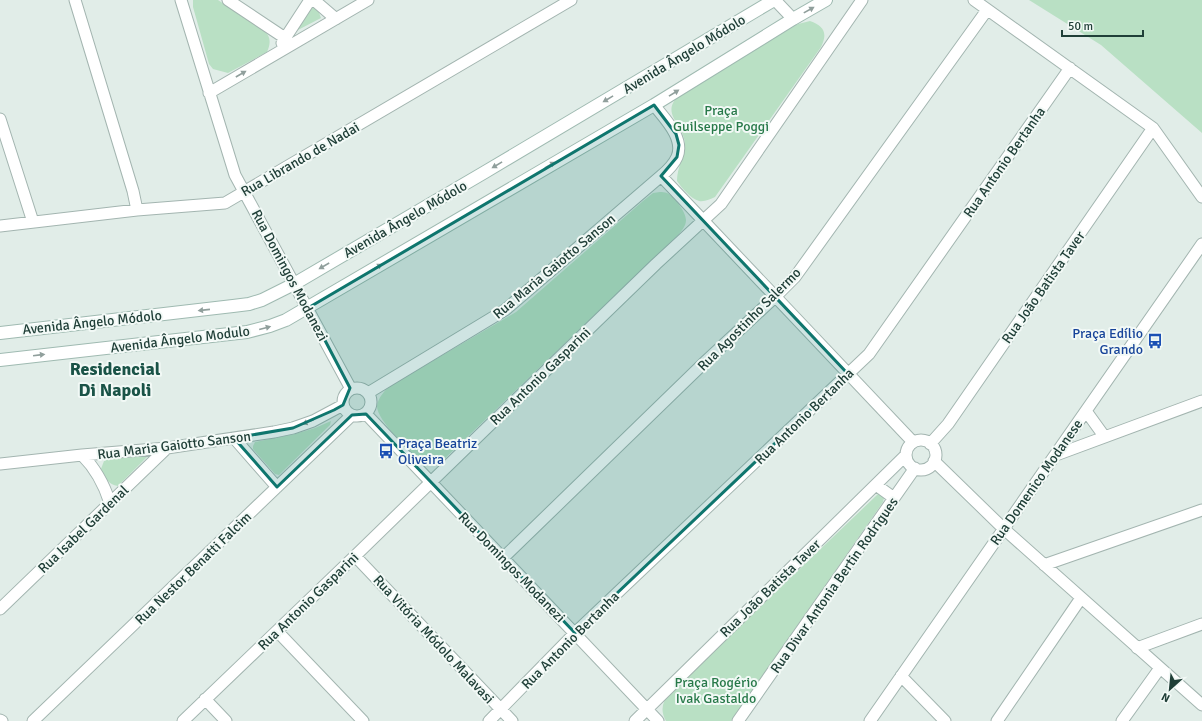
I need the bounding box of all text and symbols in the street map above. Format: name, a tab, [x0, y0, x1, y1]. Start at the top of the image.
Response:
one-way arrow	[803, 7, 814, 13]
street label: Avenida Ângelo Módolo	[620, 11, 749, 98]
scale bar	[1062, 12, 1143, 38]
text: 50 m	[1068, 19, 1093, 34]
one-way arrow	[235, 70, 247, 77]
one-way arrow	[668, 89, 680, 96]
one-way arrow	[602, 95, 614, 102]
park label: Praça Guilseppe Poggi	[673, 102, 769, 135]
street label: Rua Antonio Bertanha	[960, 104, 1049, 221]
street label: Rua Librando de Nadai	[238, 119, 363, 200]
one-way arrow	[491, 162, 503, 169]
one-way arrow	[544, 162, 556, 169]
street label: Avenida Ângelo Módolo	[340, 177, 470, 262]
street label: Rua Domingos Modanezi	[248, 207, 331, 344]
street label: Rua Maria Gaiotto Sanson	[490, 210, 619, 323]
street label: Rua João Batista Taver	[998, 227, 1089, 347]
one-way arrow	[318, 263, 330, 270]
one-way arrow	[371, 263, 383, 270]
street label: Rua Agostinho Salermo	[694, 264, 805, 375]
one-way arrow	[198, 306, 210, 313]
street label: Avenida Ângelo Módolo	[22, 307, 163, 338]
street label: Avenida Ângelo Modulo	[109, 323, 251, 356]
one-way arrow	[259, 324, 271, 330]
street label: Rua Antonio Gasparini	[486, 324, 594, 429]
place label: Praça Edílio Grando	[1072, 325, 1143, 358]
bus stop icon: Praça Edílio Grando	[1146, 332, 1164, 350]
one-way arrow	[33, 352, 45, 358]
district label: Residencial Di Napoli	[70, 358, 161, 401]
street label: Rua Antonio Bertanha	[751, 365, 857, 468]
street label: Rua Domenico Modanese	[987, 416, 1086, 548]
one-way arrow	[302, 420, 314, 426]
street label: Rua Maria Gaiotto Sanson	[96, 428, 252, 463]
place label: Praça Beatriz Oliveira	[398, 435, 477, 468]
bus stop icon: Praça Beatriz Oliveira	[377, 442, 395, 460]
street label: Rua Isabel Gardenal	[35, 482, 132, 577]
street label: Rua Divar Antonia Bertin Rodrigues	[767, 494, 902, 677]
street label: Rua Nestor Benatti Falcim	[132, 508, 255, 628]
street label: Rua Domingos Modanezi	[455, 509, 569, 626]
street label: Rua João Batista Taver	[716, 535, 825, 641]
street label: Rua Antonio Gasparini	[254, 549, 362, 654]
street label: Rua Vitória Módolo Malavasi	[370, 572, 498, 707]
street label: Rua Antonio Bertanha	[518, 588, 623, 693]
north arrow	[1150, 669, 1190, 709]
park label: Praça Rogério Ivak Gastaldo	[675, 674, 757, 707]
text: N	[1159, 690, 1172, 705]

